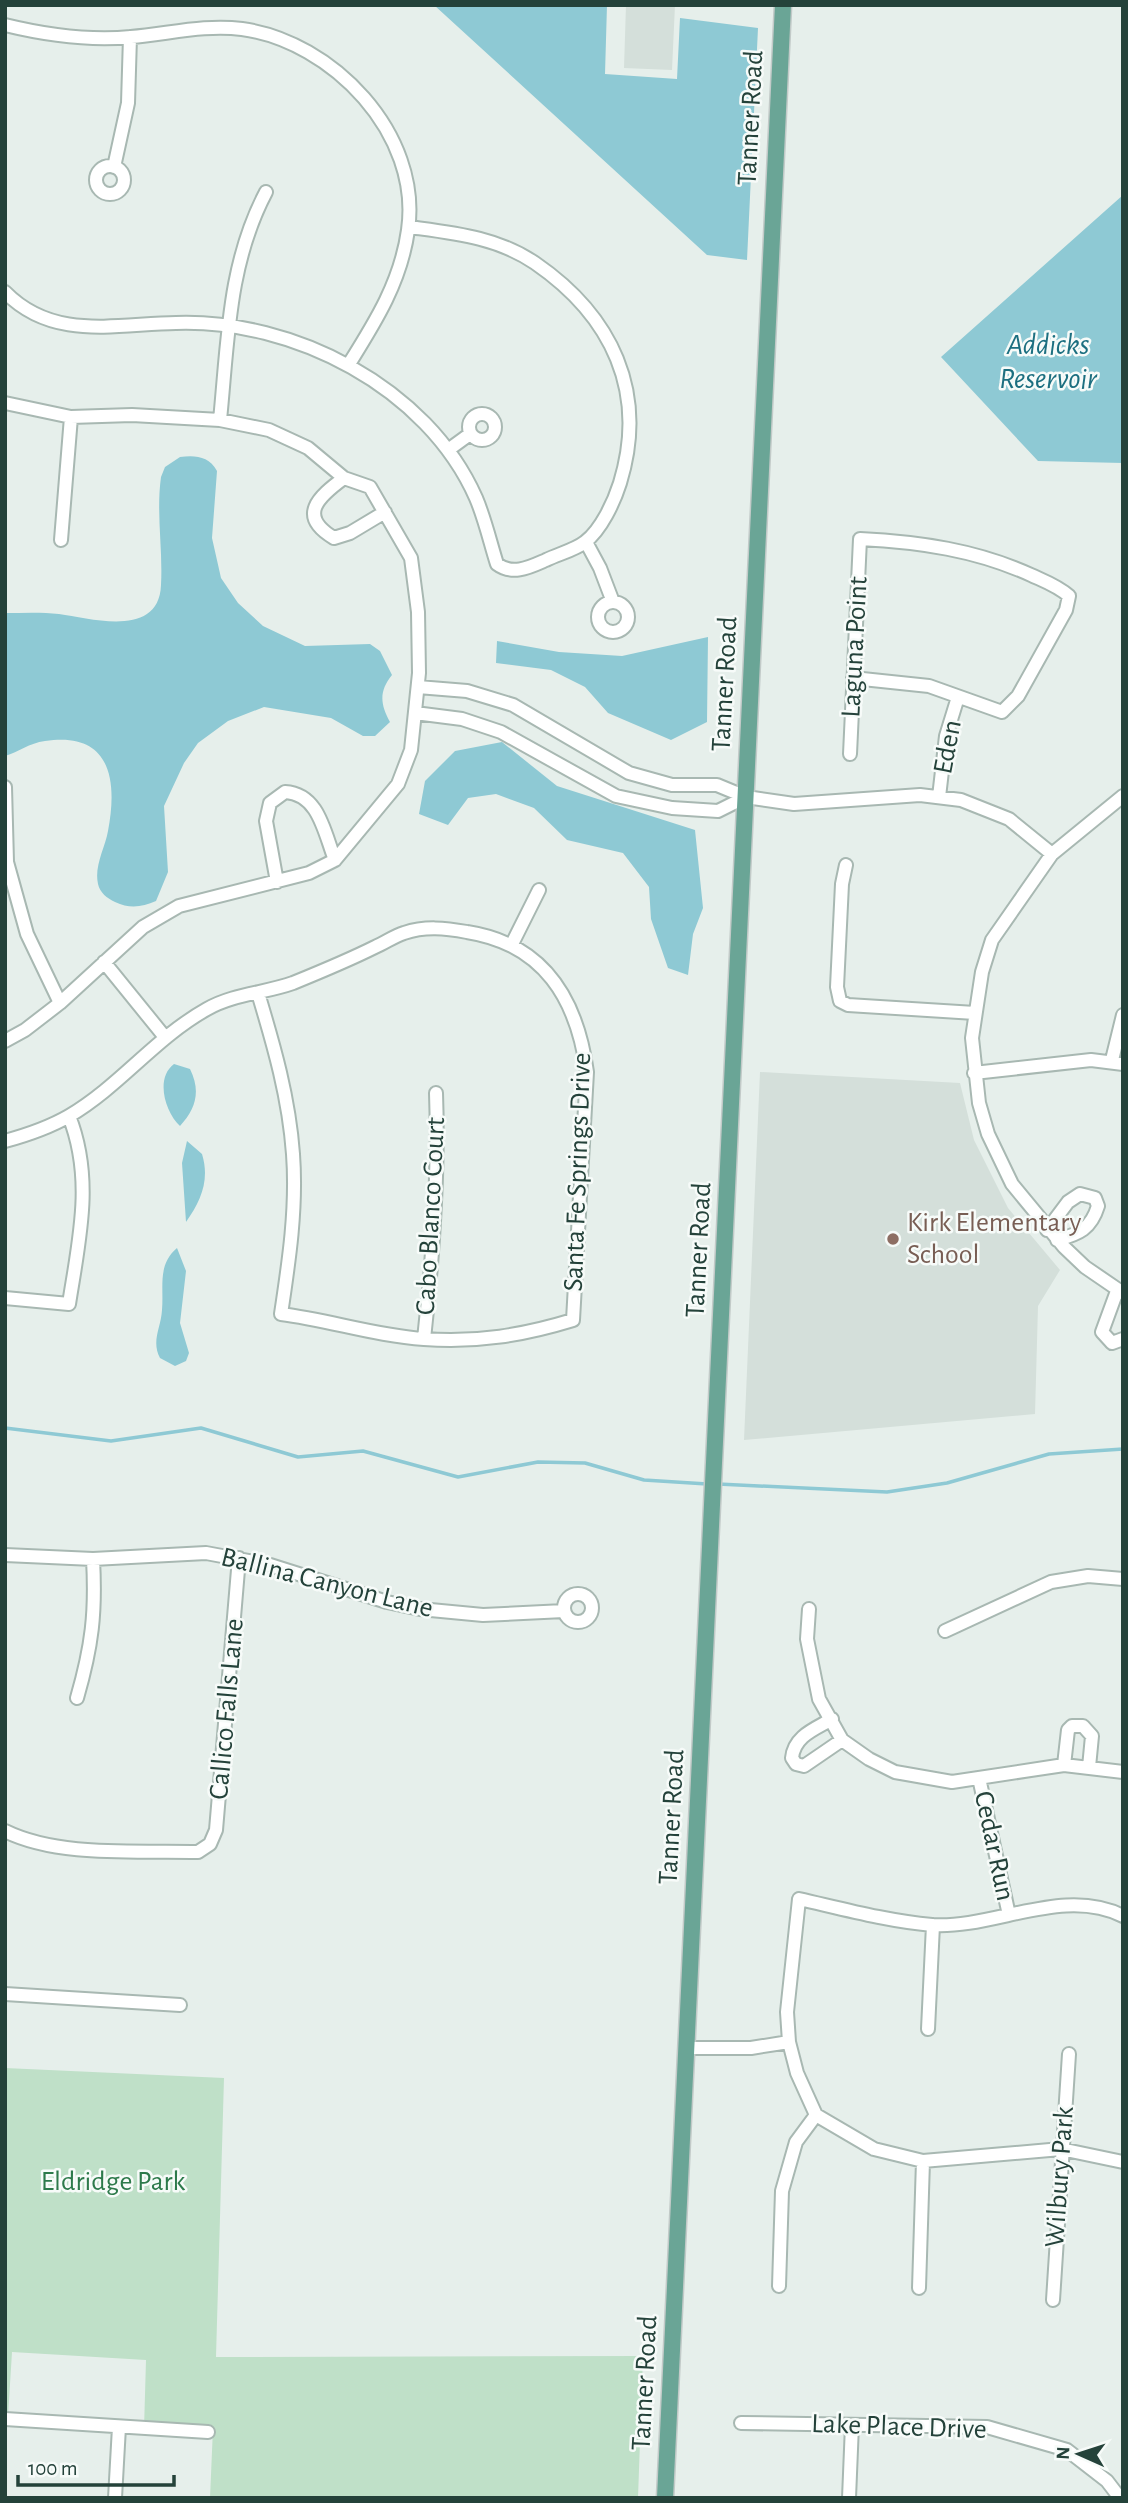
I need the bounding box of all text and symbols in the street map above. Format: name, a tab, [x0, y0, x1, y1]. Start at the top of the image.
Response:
street label: Tanner Road	[733, 50, 769, 186]
water label: Addicks Reservoir	[999, 330, 1098, 394]
street label: Laguna Point	[837, 576, 873, 718]
street label: Tanner Road	[707, 616, 743, 752]
street label: Eden	[929, 718, 967, 776]
street label: Santa Fe Springs Drive	[560, 1052, 596, 1292]
street label: Cabo Blanco Court	[412, 1116, 450, 1316]
street label: Tanner Road	[681, 1182, 717, 1318]
place label: Kirk Elementary School	[907, 1209, 1082, 1269]
marker: Kirk Elementary School	[885, 1231, 901, 1247]
street label: Ballina Canyon Lane	[218, 1543, 436, 1623]
street label: Callico Falls Lane	[205, 1617, 249, 1801]
street label: Tanner Road	[654, 1749, 690, 1885]
street label: Cedar Run	[969, 1789, 1019, 1903]
street label: Wilbury Park	[1041, 2105, 1079, 2248]
park label: Eldridge Park	[41, 2168, 186, 2196]
street label: Tanner Road	[627, 2315, 663, 2451]
street label: Lake Place Drive	[811, 2410, 987, 2444]
north arrow	[1044, 2419, 1114, 2489]
scale bar	[18, 2444, 173, 2488]
text: N	[1054, 2446, 1073, 2460]
text: 100 m	[28, 2458, 78, 2479]

